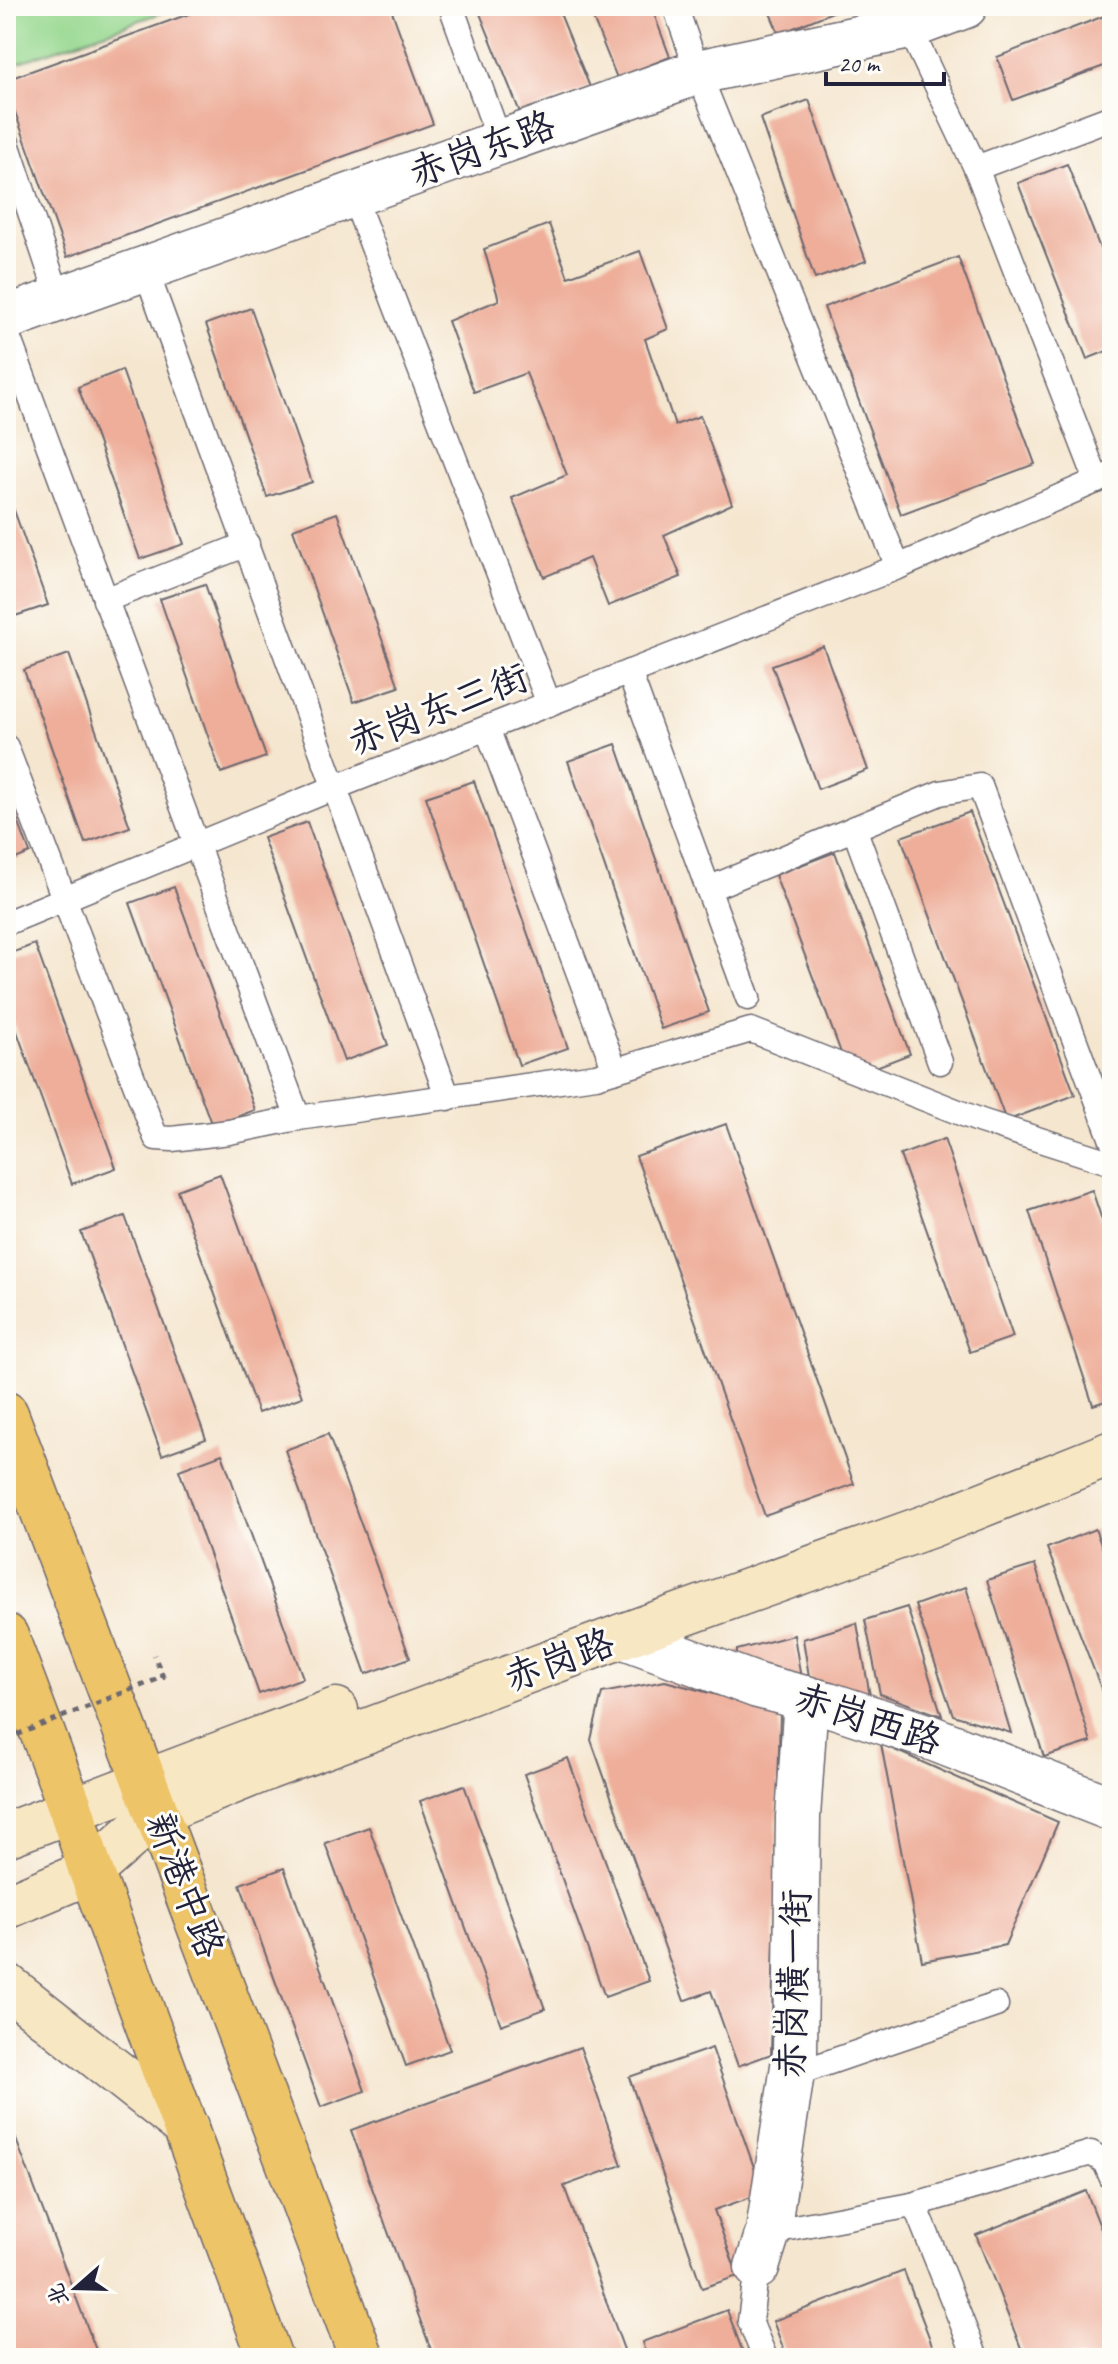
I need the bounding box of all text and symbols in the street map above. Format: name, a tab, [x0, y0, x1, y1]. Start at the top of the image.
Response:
scale bar	[826, 36, 944, 86]
text: 20 m	[838, 49, 881, 79]
street label: 赤岗东路	[403, 101, 561, 197]
street label: 赤岗东三街	[341, 653, 535, 765]
street label: 赤岗路	[497, 1618, 621, 1702]
street label: 赤岗西路	[788, 1673, 948, 1765]
street label: 新港中路	[136, 1806, 234, 1964]
street label: 赤岗横一街	[766, 1888, 820, 2080]
north arrow	[36, 2248, 116, 2328]
text: 北	[41, 2279, 75, 2310]

